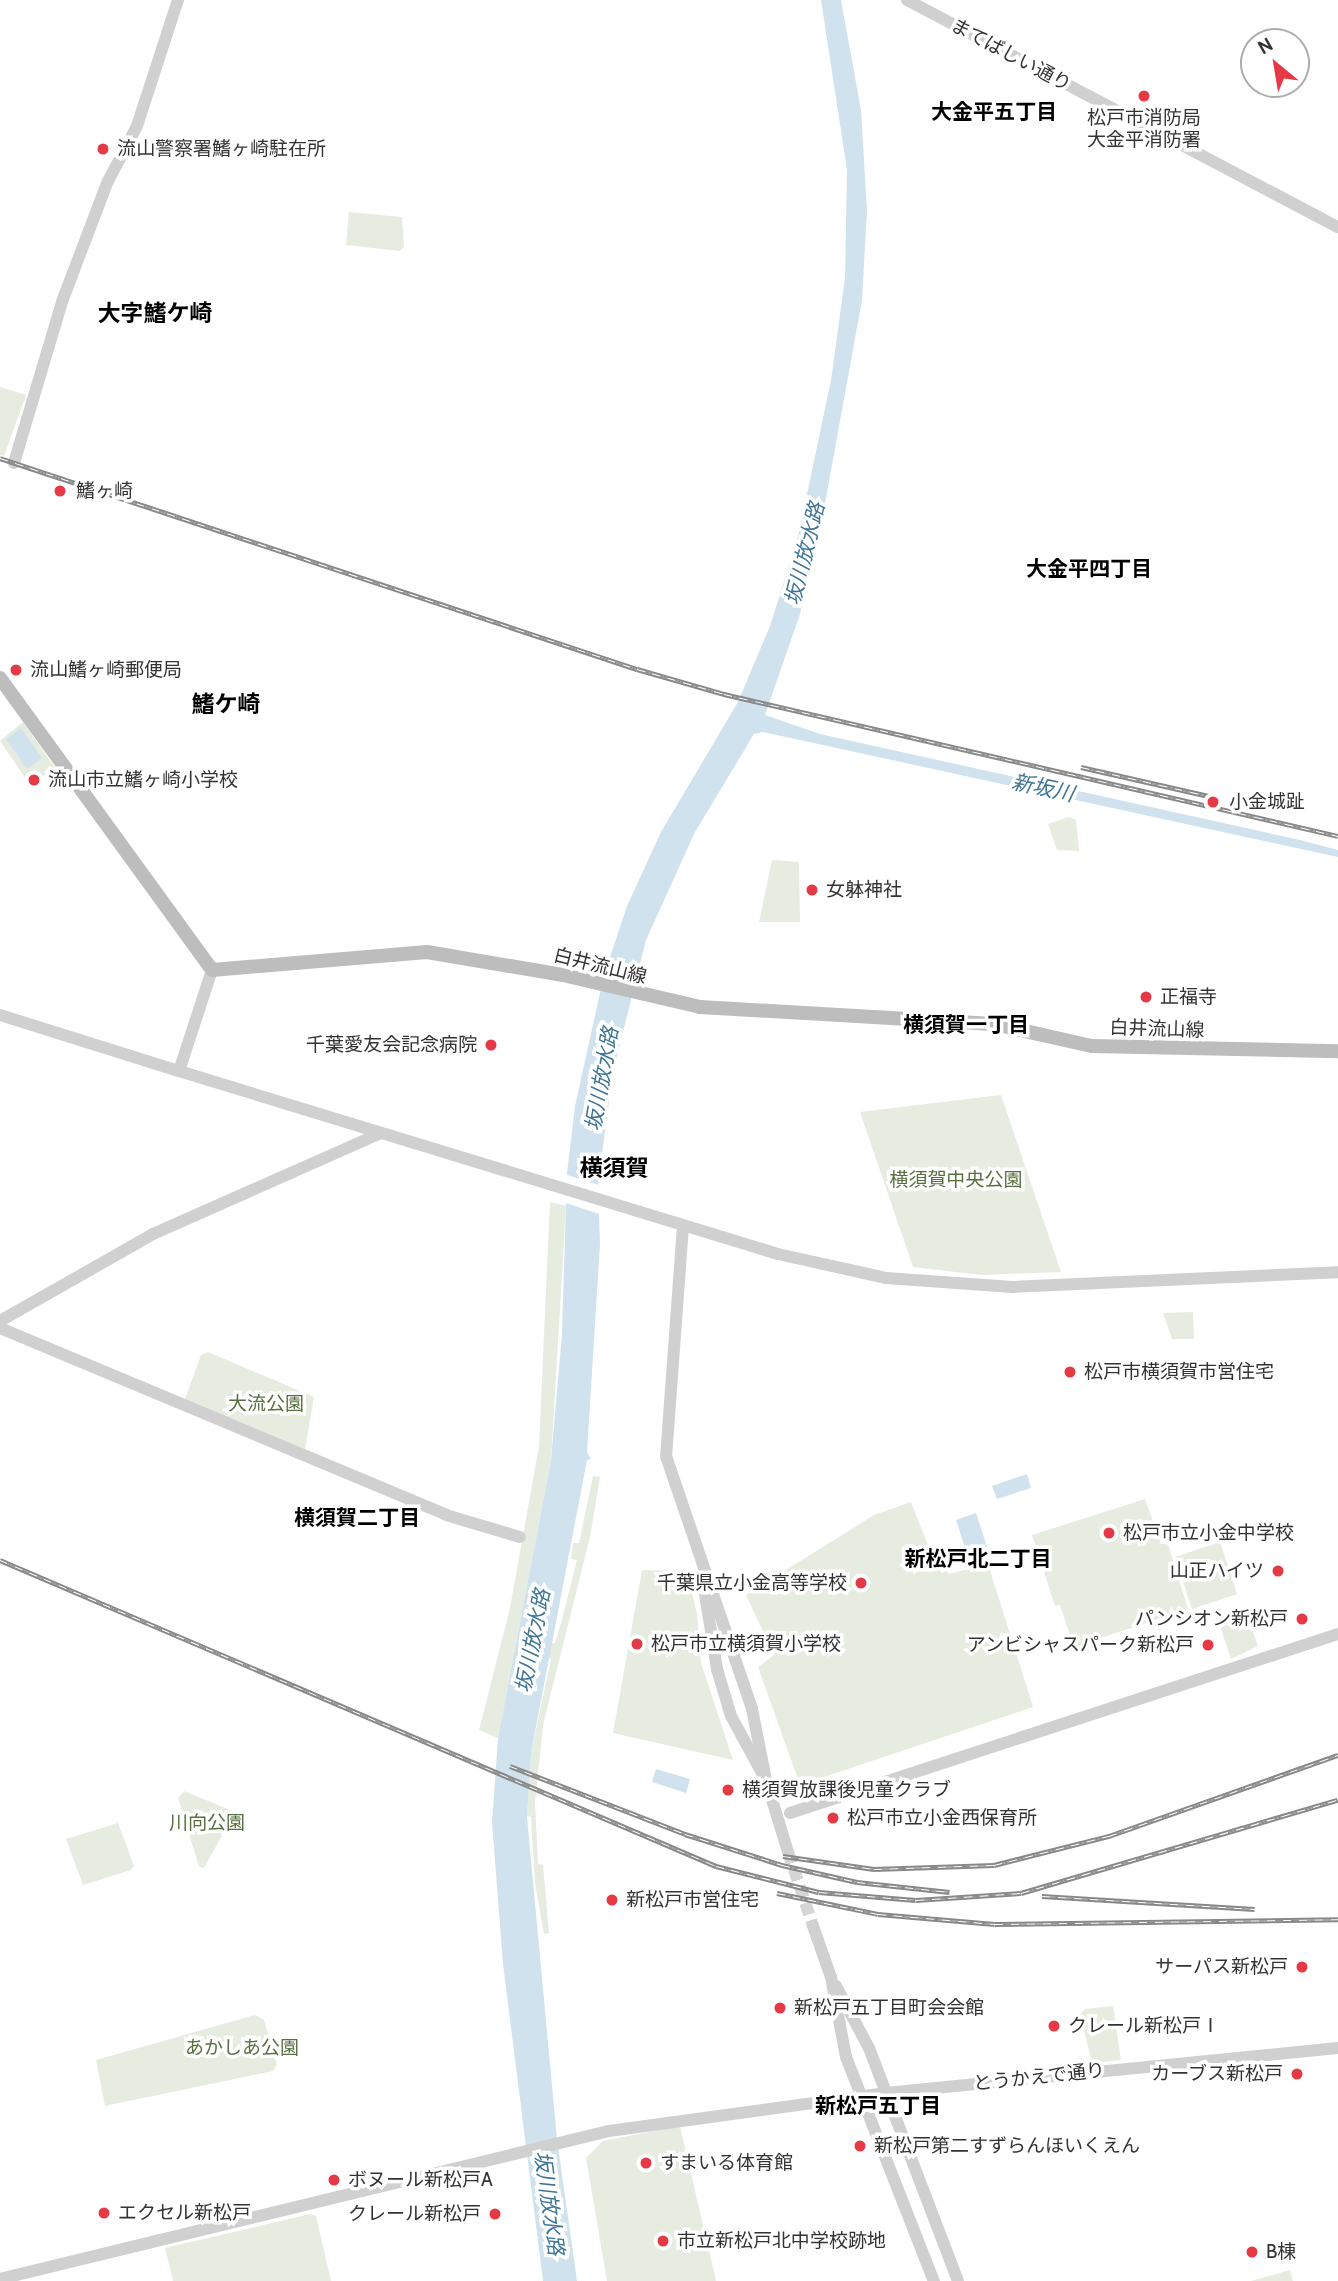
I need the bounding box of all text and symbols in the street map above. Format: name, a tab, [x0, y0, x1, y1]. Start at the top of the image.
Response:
street label: まてばしい通り	[947, 14, 1075, 96]
north arrow	[1240, 28, 1310, 98]
text: N	[1254, 33, 1277, 59]
marker: 松戸市消防局 大金平消防署	[1136, 88, 1152, 104]
district label: 大金平五丁目	[931, 99, 1057, 125]
place label: 松戸市消防局 大金平消防署	[1087, 107, 1201, 151]
place label: 流山警察署鰭ヶ崎駐在所	[117, 138, 326, 160]
marker: 流山警察署鰭ヶ崎駐在所	[95, 141, 111, 157]
district label: 大字鰭ケ崎	[98, 299, 212, 327]
place label: 鰭ヶ崎	[76, 480, 133, 502]
marker: 鰭ヶ崎	[50, 481, 70, 501]
water label: 坂川放水路	[780, 500, 830, 608]
district label: 大金平四丁目	[1026, 556, 1152, 582]
place label: 流山鰭ヶ崎郵便局	[30, 659, 182, 681]
marker: 流山鰭ヶ崎郵便局	[8, 662, 24, 678]
district label: 鰭ケ崎	[192, 690, 260, 718]
place label: 流山市立鰭ヶ崎小学校	[48, 769, 238, 791]
water label: 新坂川	[1010, 769, 1076, 807]
marker: 流山市立鰭ヶ崎小学校	[26, 772, 42, 788]
place label: 小金城趾	[1229, 791, 1305, 813]
marker: 小金城趾	[1203, 792, 1223, 812]
place label: 女躰神社	[826, 879, 902, 901]
marker: 女躰神社	[804, 882, 820, 898]
street label: 白井流山線	[551, 943, 649, 989]
place label: 正福寺	[1160, 986, 1217, 1008]
marker: 正福寺	[1138, 989, 1154, 1005]
district label: 横須賀一丁目	[903, 1012, 1029, 1038]
street label: 白井流山線	[1109, 1016, 1205, 1042]
water label: 坂川放水路	[580, 1025, 624, 1133]
place label: 千葉愛友会記念病院	[306, 1034, 477, 1056]
marker: 千葉愛友会記念病院	[483, 1037, 499, 1053]
district label: 横須賀	[580, 1154, 648, 1182]
park label: 横須賀中央公園	[890, 1169, 1022, 1191]
place label: 松戸市横須賀市営住宅	[1084, 1361, 1274, 1383]
marker: 松戸市横須賀市営住宅	[1062, 1364, 1078, 1380]
park label: 大流公園	[228, 1393, 304, 1415]
district label: 横須賀二丁目	[294, 1505, 420, 1531]
place label: 松戸市立小金中学校	[1123, 1522, 1294, 1544]
marker: 松戸市立小金中学校	[1101, 1525, 1117, 1541]
district label: 新松戸北二丁目	[905, 1546, 1051, 1572]
place label: 山正ハイツ	[1169, 1560, 1264, 1582]
marker: 山正ハイツ	[1270, 1563, 1286, 1579]
place label: 千葉県立小金高等学校	[657, 1572, 847, 1594]
marker: 千葉県立小金高等学校	[853, 1575, 869, 1591]
water label: 坂川放水路	[511, 1587, 555, 1695]
place label: パンシオン新松戸	[1136, 1608, 1288, 1630]
marker: パンシオン新松戸	[1294, 1611, 1310, 1627]
place label: 松戸市立横須賀小学校	[651, 1633, 841, 1655]
place label: アンビシャスパーク新松戸	[966, 1634, 1194, 1656]
marker: 松戸市立横須賀小学校	[629, 1636, 645, 1652]
marker: アンビシャスパーク新松戸	[1200, 1637, 1216, 1653]
place label: 横須賀放課後児童クラブ	[742, 1779, 951, 1801]
marker: 横須賀放課後児童クラブ	[720, 1782, 736, 1798]
place label: 松戸市立小金西保育所	[847, 1807, 1037, 1829]
marker: 松戸市立小金西保育所	[825, 1810, 841, 1826]
park label: 川向公園	[169, 1812, 245, 1834]
place label: 新松戸市営住宅	[626, 1889, 759, 1911]
marker: 新松戸市営住宅	[604, 1892, 620, 1908]
place label: サーパス新松戸	[1155, 1956, 1288, 1978]
marker: サーパス新松戸	[1294, 1959, 1310, 1975]
place label: 新松戸五丁目町会会館	[794, 1997, 984, 2019]
marker: 新松戸五丁目町会会館	[772, 2000, 788, 2016]
place label: クレール新松戸Ⅰ	[1068, 2015, 1220, 2037]
marker: クレール新松戸Ⅰ	[1046, 2018, 1062, 2034]
park label: あかしあ公園	[185, 2037, 299, 2059]
street label: とうかえで通り	[972, 2059, 1106, 2095]
place label: カーブス新松戸	[1150, 2063, 1283, 2085]
marker: カーブス新松戸	[1289, 2066, 1305, 2082]
district label: 新松戸五丁目	[815, 2093, 941, 2119]
place label: 新松戸第二すずらんほいくえん	[874, 2135, 1140, 2157]
marker: 新松戸第二すずらんほいくえん	[852, 2138, 868, 2154]
water label: 坂川放水路	[529, 2149, 569, 2257]
place label: すまいる体育館	[660, 2152, 793, 2174]
marker: すまいる体育館	[638, 2155, 654, 2171]
place label: ボヌール新松戸A	[348, 2169, 493, 2191]
marker: ボヌール新松戸A	[326, 2172, 342, 2188]
place label: エクセル新松戸	[118, 2202, 251, 2224]
place label: クレール新松戸	[348, 2203, 481, 2225]
marker: エクセル新松戸	[96, 2205, 112, 2221]
marker: クレール新松戸	[487, 2206, 503, 2222]
place label: 市立新松戸北中学校跡地	[677, 2230, 886, 2252]
marker: 市立新松戸北中学校跡地	[655, 2233, 671, 2249]
place label: B棟	[1266, 2241, 1296, 2263]
marker: B棟	[1244, 2244, 1260, 2260]

